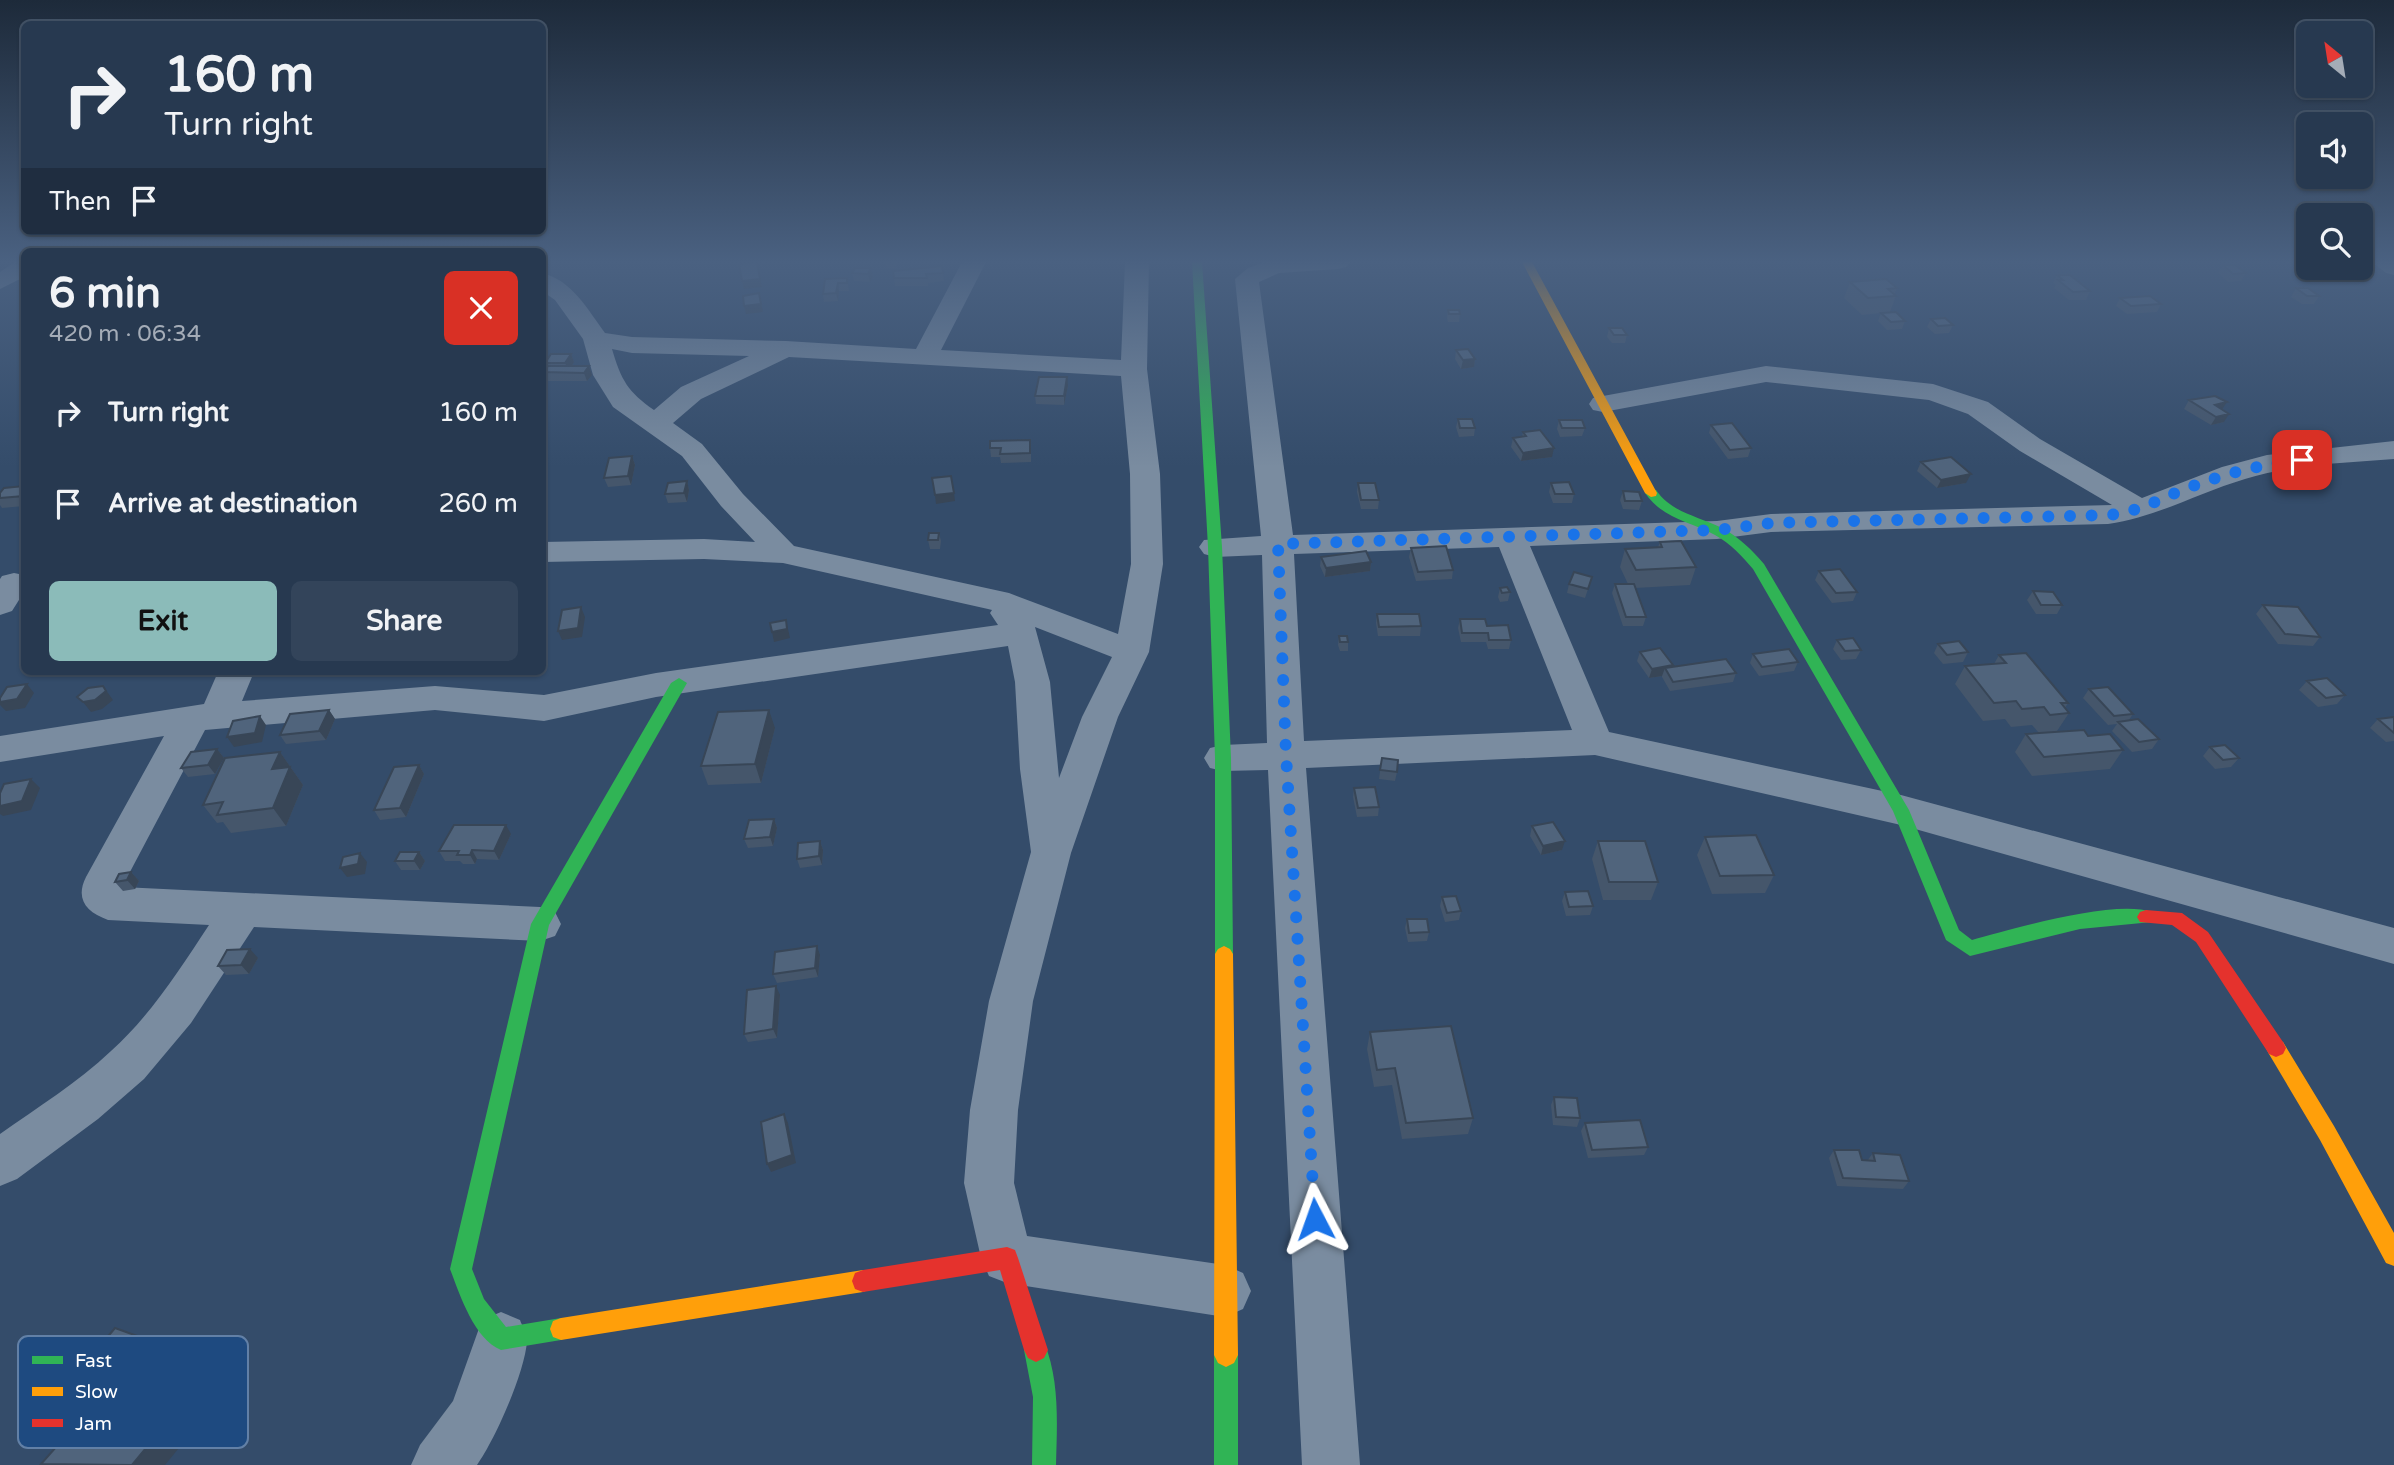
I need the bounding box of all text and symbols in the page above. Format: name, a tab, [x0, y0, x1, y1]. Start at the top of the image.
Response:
north arrow	[2296, 21, 2373, 98]
map controls	[2296, 21, 2373, 280]
text: 160 m	[164, 46, 314, 105]
icon: right	[49, 49, 140, 140]
text: Turn right	[164, 106, 313, 144]
button: sound	[2296, 112, 2373, 189]
icon: arrive	[125, 182, 163, 220]
text: Then	[49, 186, 111, 217]
button: search	[2296, 203, 2373, 280]
text: 6 min	[49, 268, 161, 319]
button: close	[444, 271, 518, 345]
text: 420 m · 06:34	[49, 320, 201, 348]
icon: right	[49, 394, 87, 432]
text: Turn right	[108, 397, 229, 428]
text: 160 m	[438, 397, 518, 428]
pin	[2272, 430, 2332, 490]
icon: arrive	[2283, 441, 2321, 479]
icon: arrive	[49, 485, 87, 523]
text: Arrive at destination	[108, 488, 358, 519]
text: 260 m	[438, 488, 518, 519]
button: Exit	[49, 581, 277, 661]
button: Share	[291, 581, 518, 661]
position arrow	[1278, 1182, 1352, 1256]
legend	[18, 1336, 248, 1448]
text: Fast	[75, 1350, 112, 1372]
text: Slow	[75, 1381, 118, 1403]
text: Jam	[75, 1413, 112, 1435]

